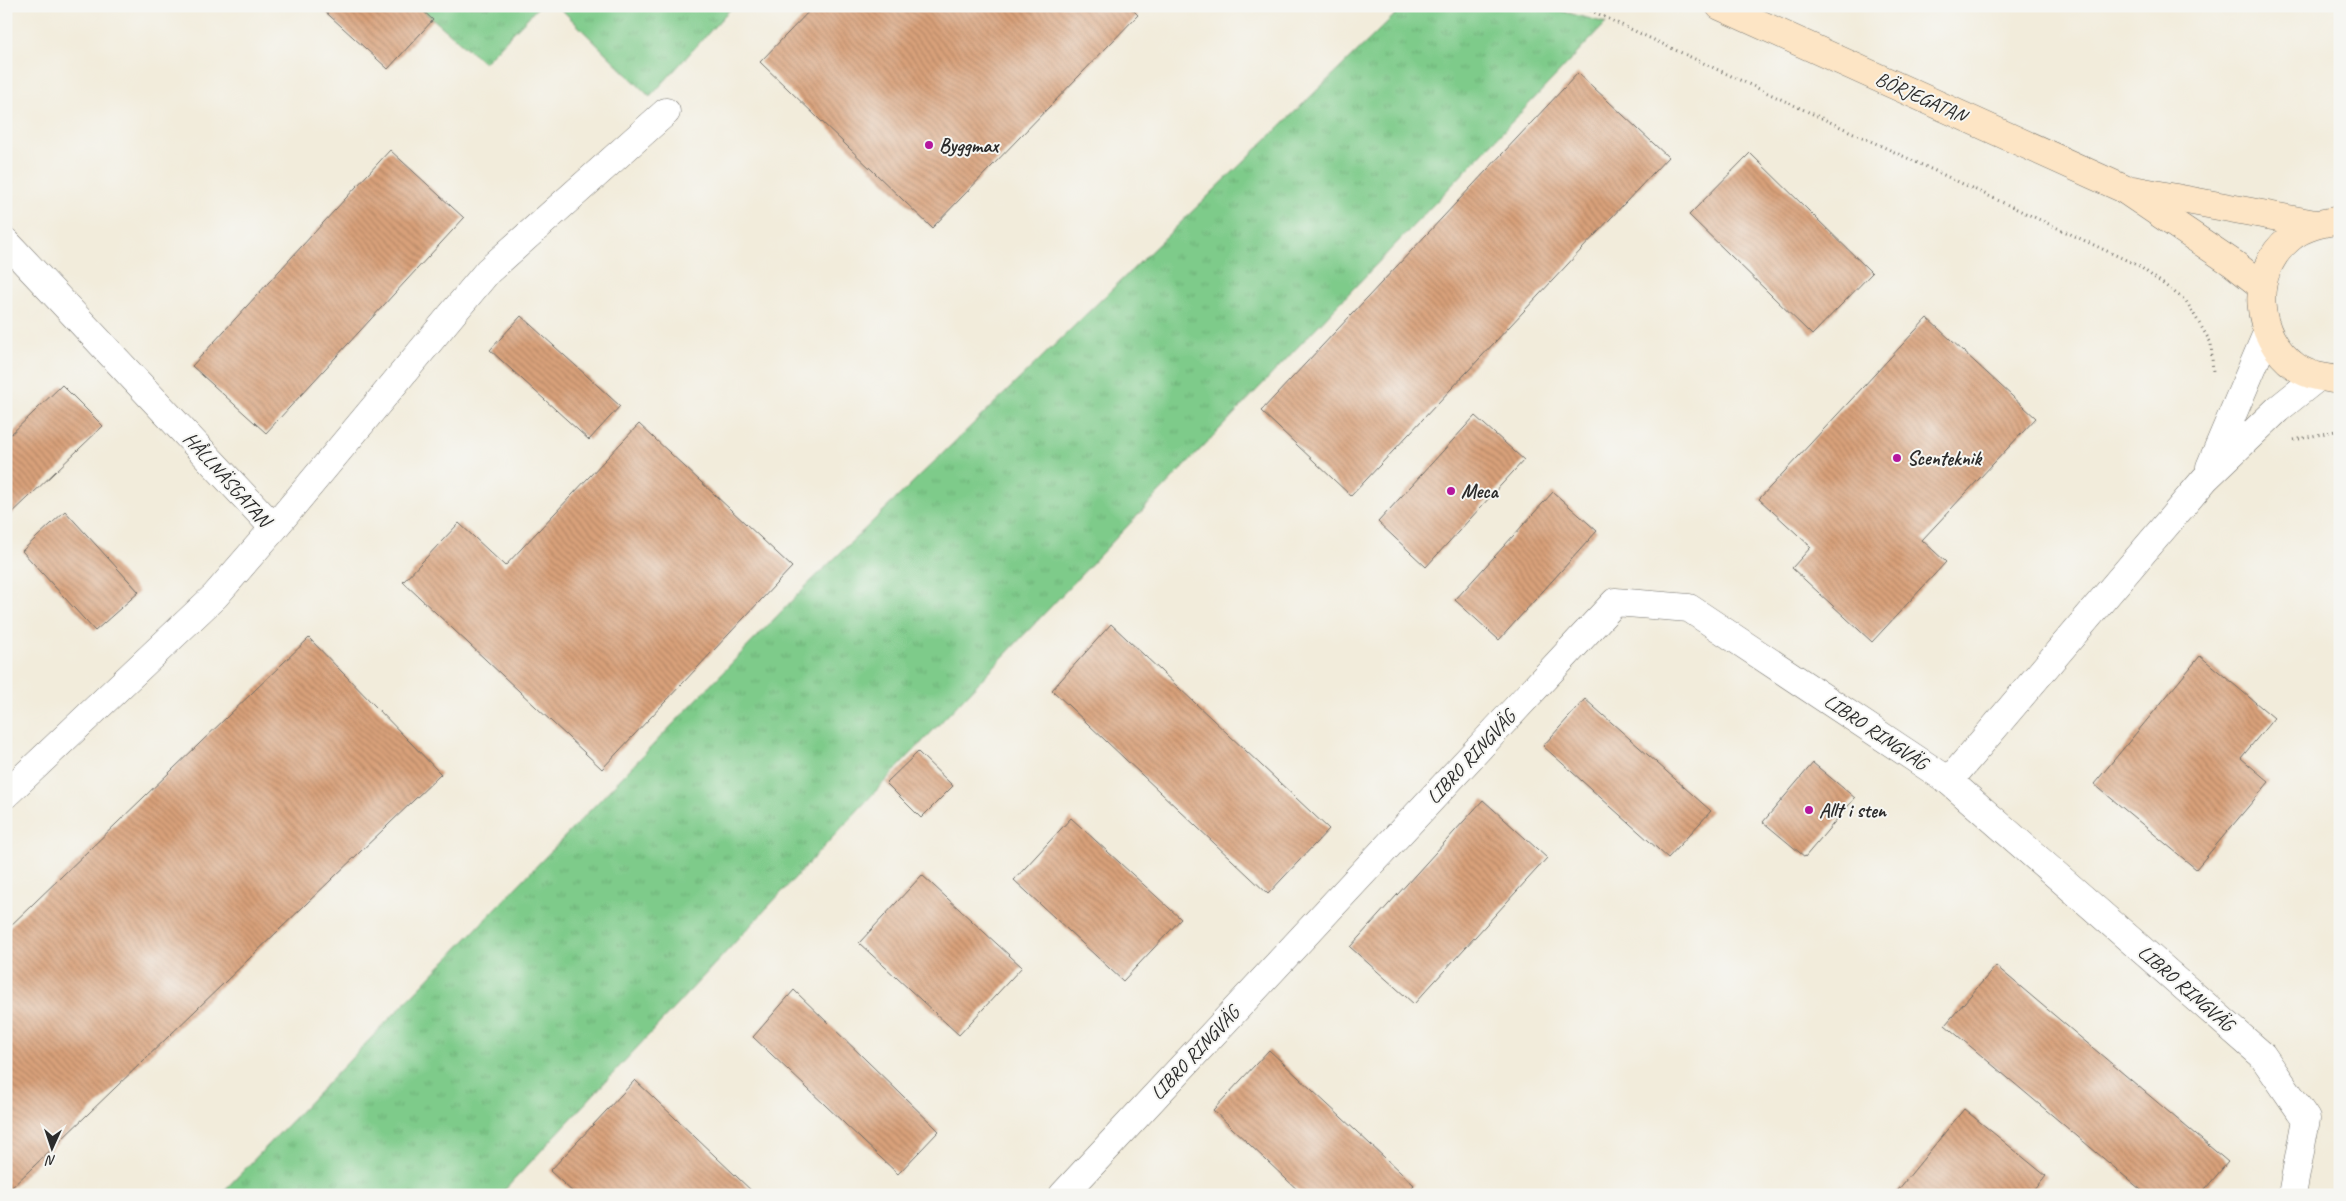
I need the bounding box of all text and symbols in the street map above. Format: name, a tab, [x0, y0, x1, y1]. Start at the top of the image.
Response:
street label: BÖRJEGATAN	[1872, 66, 1973, 129]
place label: Byggmax	[939, 133, 1000, 158]
marker: Byggmax	[923, 139, 935, 151]
street label: HÅLLNÄSGATAN	[178, 426, 278, 534]
place label: Scenteknik	[1907, 446, 1983, 471]
marker: Scenteknik	[1891, 452, 1903, 464]
place label: Meca	[1461, 479, 1500, 504]
marker: Meca	[1445, 485, 1457, 497]
street label: LIBRO RINGVÄG	[1819, 688, 1934, 777]
street label: LIBRO RINGVÄG	[1421, 703, 1522, 809]
place label: Allt i sten	[1819, 798, 1888, 823]
marker: Allt i sten	[1803, 804, 1815, 816]
street label: LIBRO RINGVÄG	[2133, 939, 2241, 1038]
street label: LIBRO RINGVÄG	[1145, 999, 1246, 1105]
north arrow	[28, 1124, 78, 1174]
text: N	[44, 1152, 56, 1169]

